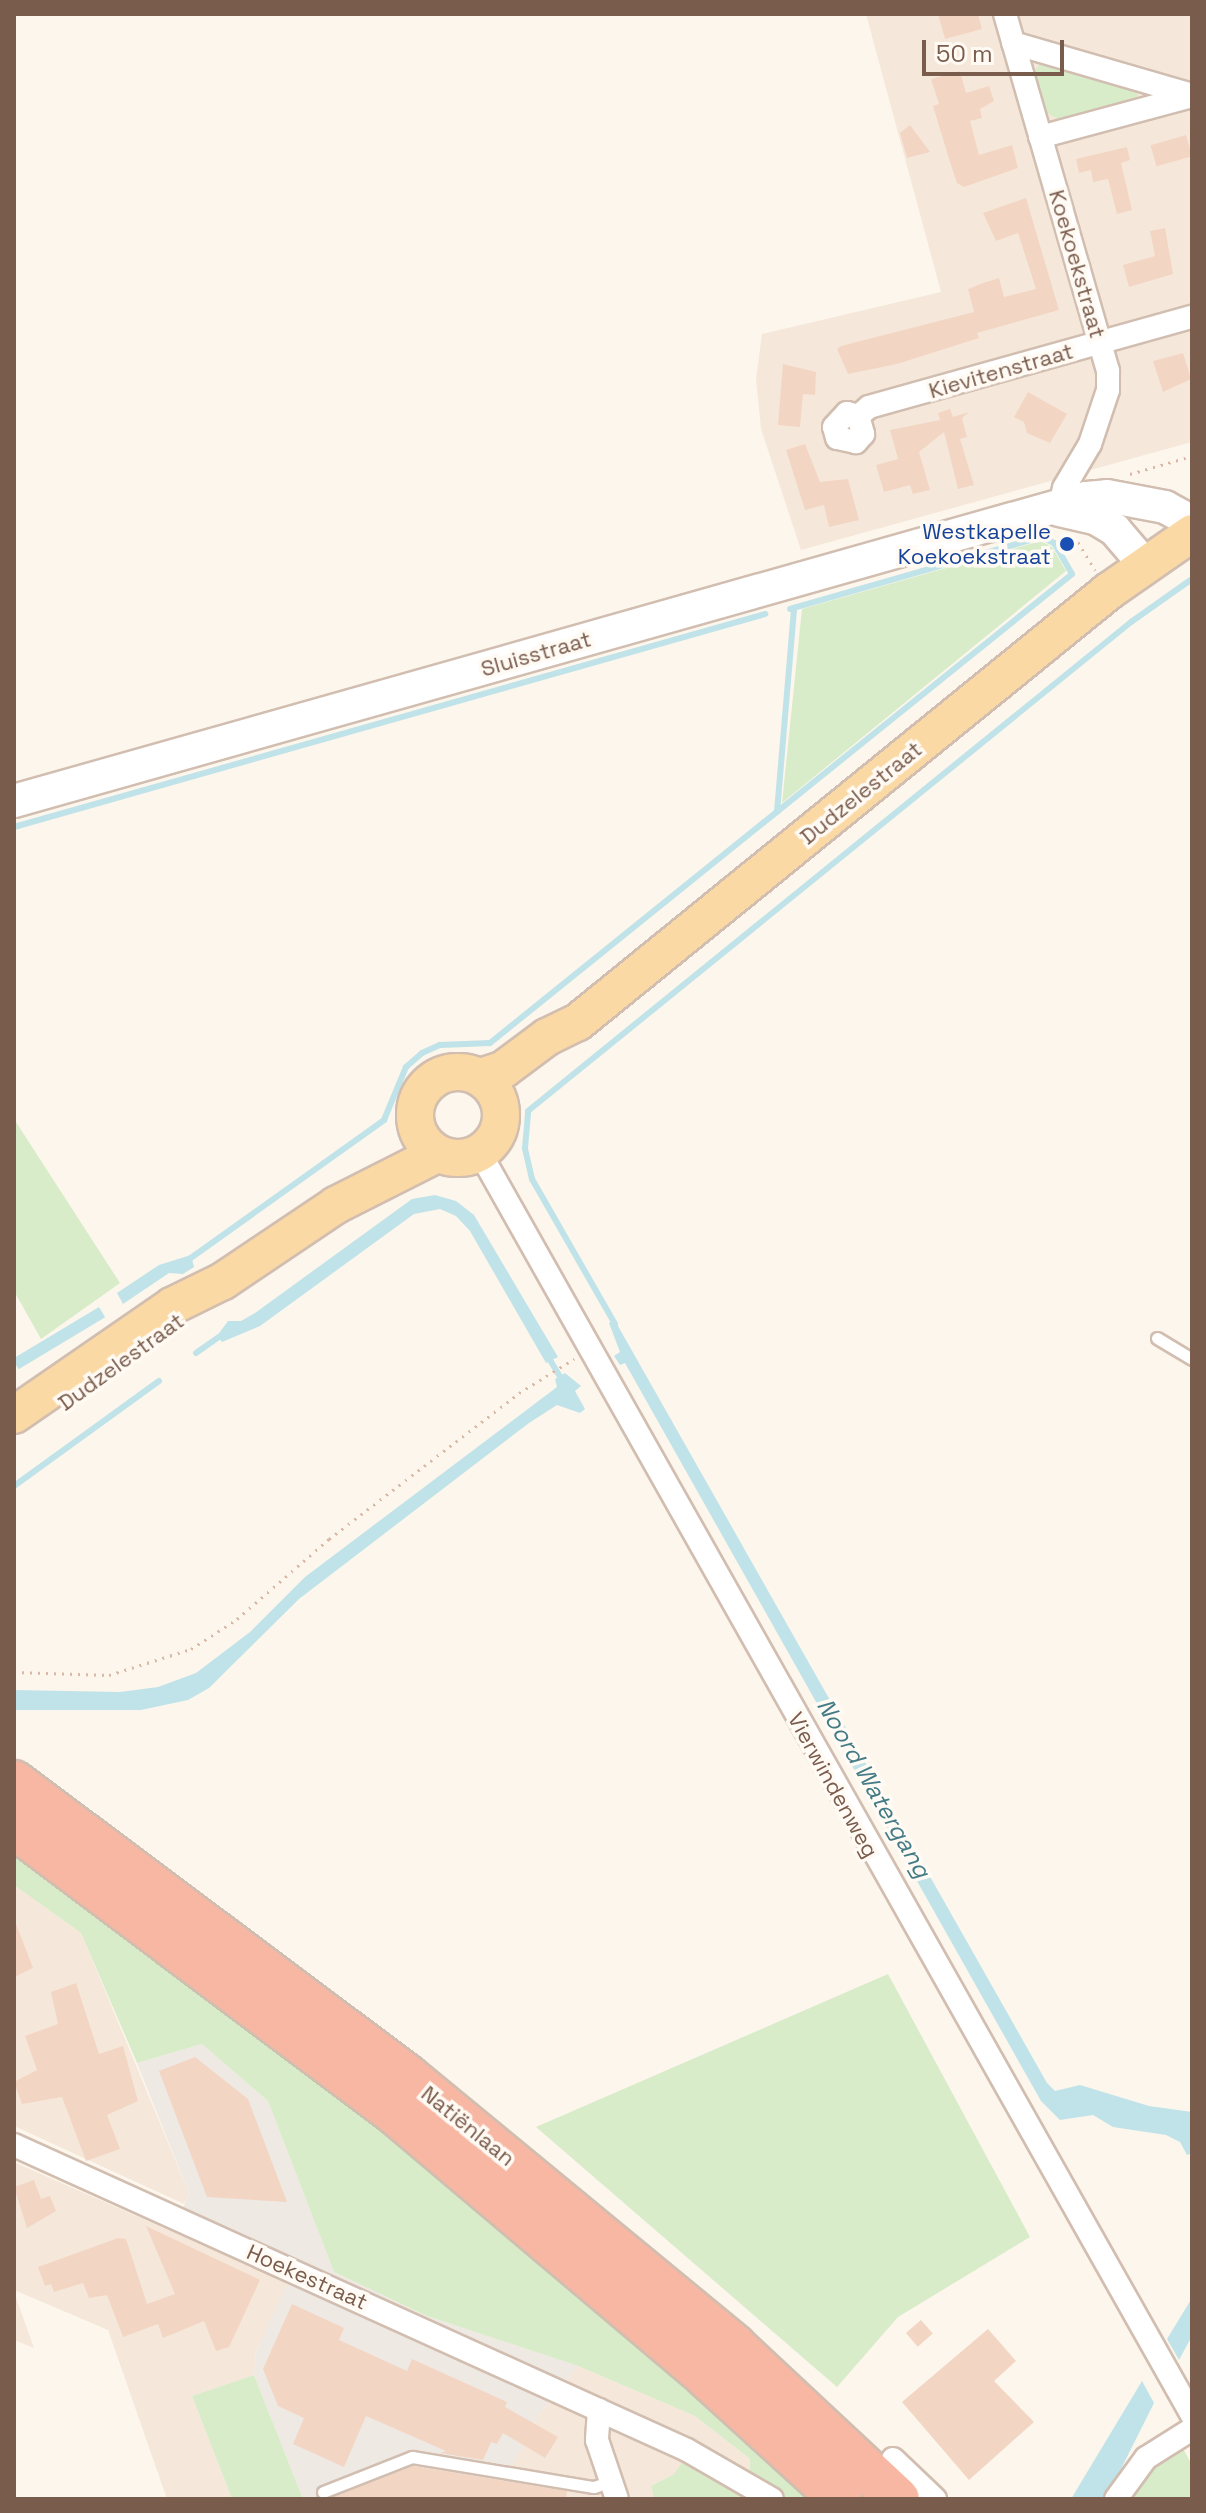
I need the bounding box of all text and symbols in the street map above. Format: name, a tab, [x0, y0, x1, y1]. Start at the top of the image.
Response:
scale bar	[926, 24, 1068, 74]
text: 50 m	[936, 38, 993, 69]
street label: Koekoekstraat	[1043, 187, 1111, 341]
street label: Kievitenstraat	[926, 338, 1076, 404]
place label: Westkapelle Koekoekstraat	[898, 518, 1051, 570]
marker: Westkapelle Koekoekstraat	[1058, 535, 1076, 553]
street label: Sluisstraat	[478, 626, 594, 682]
street label: Dudzelestraat	[795, 736, 927, 850]
street label: Dudzelestraat	[53, 1308, 189, 1416]
water label: Noord Watergang	[811, 1693, 937, 1883]
street label: Vierwindenweg	[782, 1708, 884, 1862]
street label: Natiënlaan	[416, 2080, 520, 2172]
street label: Hoekestraat	[243, 2239, 371, 2315]

